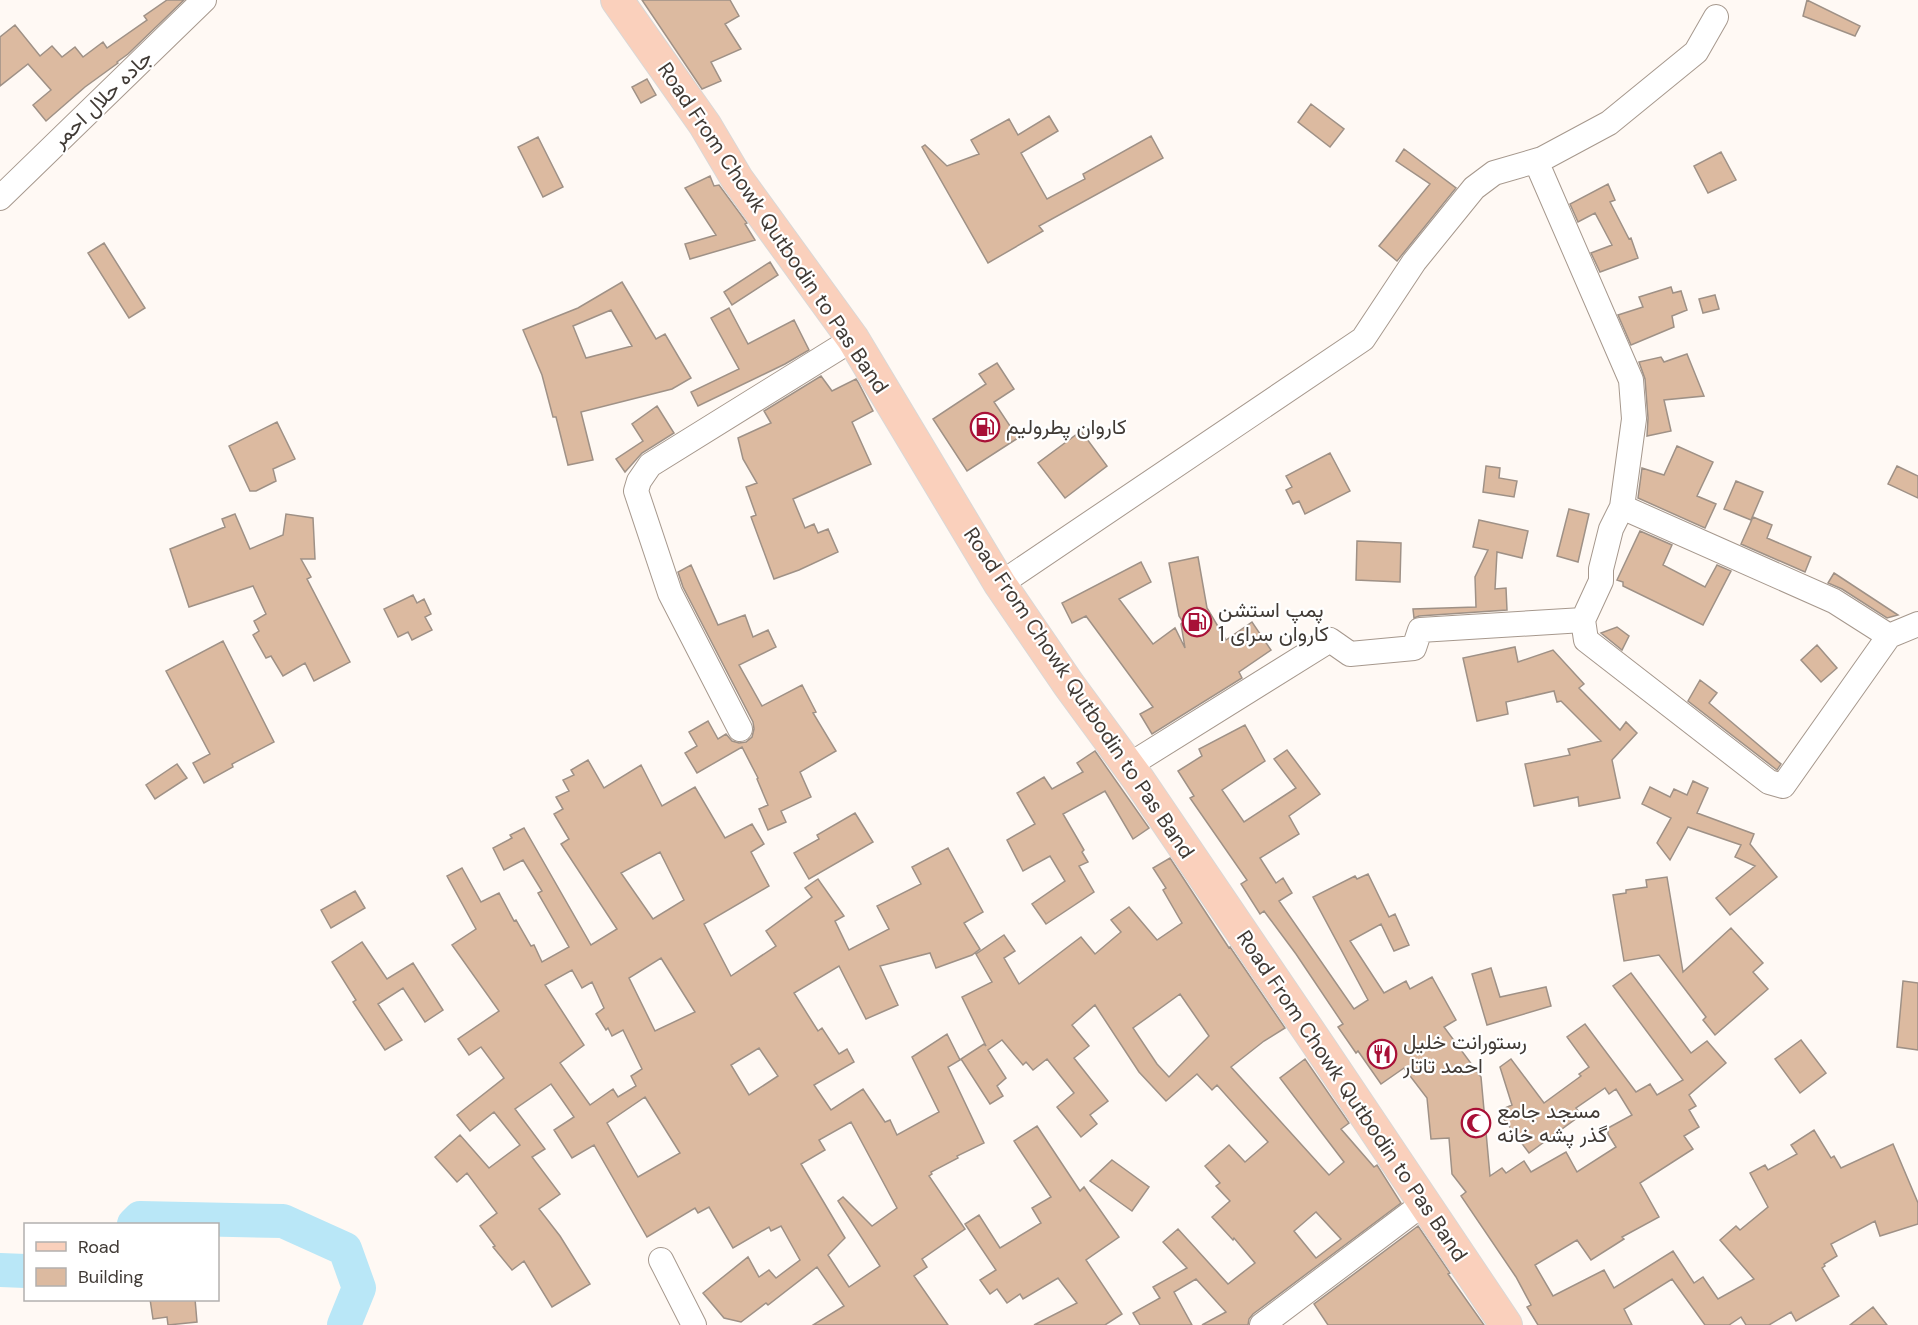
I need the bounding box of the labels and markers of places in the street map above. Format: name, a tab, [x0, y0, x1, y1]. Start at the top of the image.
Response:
fuel station icon: کاروان پطرولیم	[969, 411, 1001, 443]
place label: کاروان پطرولیم	[1006, 413, 1127, 441]
place label: پمپ استشن کاروان سرای 1	[1218, 596, 1329, 648]
fuel station icon: پمپ استشن کاروان سرای 1	[1181, 606, 1213, 638]
place label: رستورانت خلیل احمد تاتار	[1402, 1028, 1527, 1080]
restaurant icon: رستورانت خلیل احمد تاتار	[1366, 1038, 1398, 1070]
place label: مسجد جامع گذر پشه خانه	[1497, 1097, 1607, 1149]
mosque icon: مسجد جامع گذر پشه خانه	[1460, 1107, 1492, 1139]

